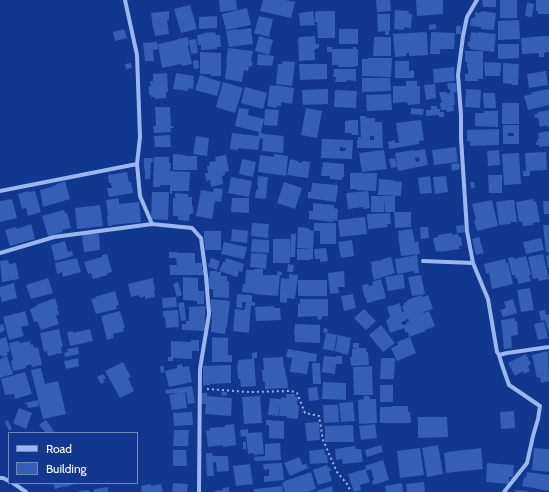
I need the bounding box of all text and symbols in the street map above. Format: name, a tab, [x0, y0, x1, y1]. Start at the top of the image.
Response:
legend	[8, 432, 138, 484]
text: Road	[46, 441, 72, 456]
text: Building	[46, 461, 87, 476]

